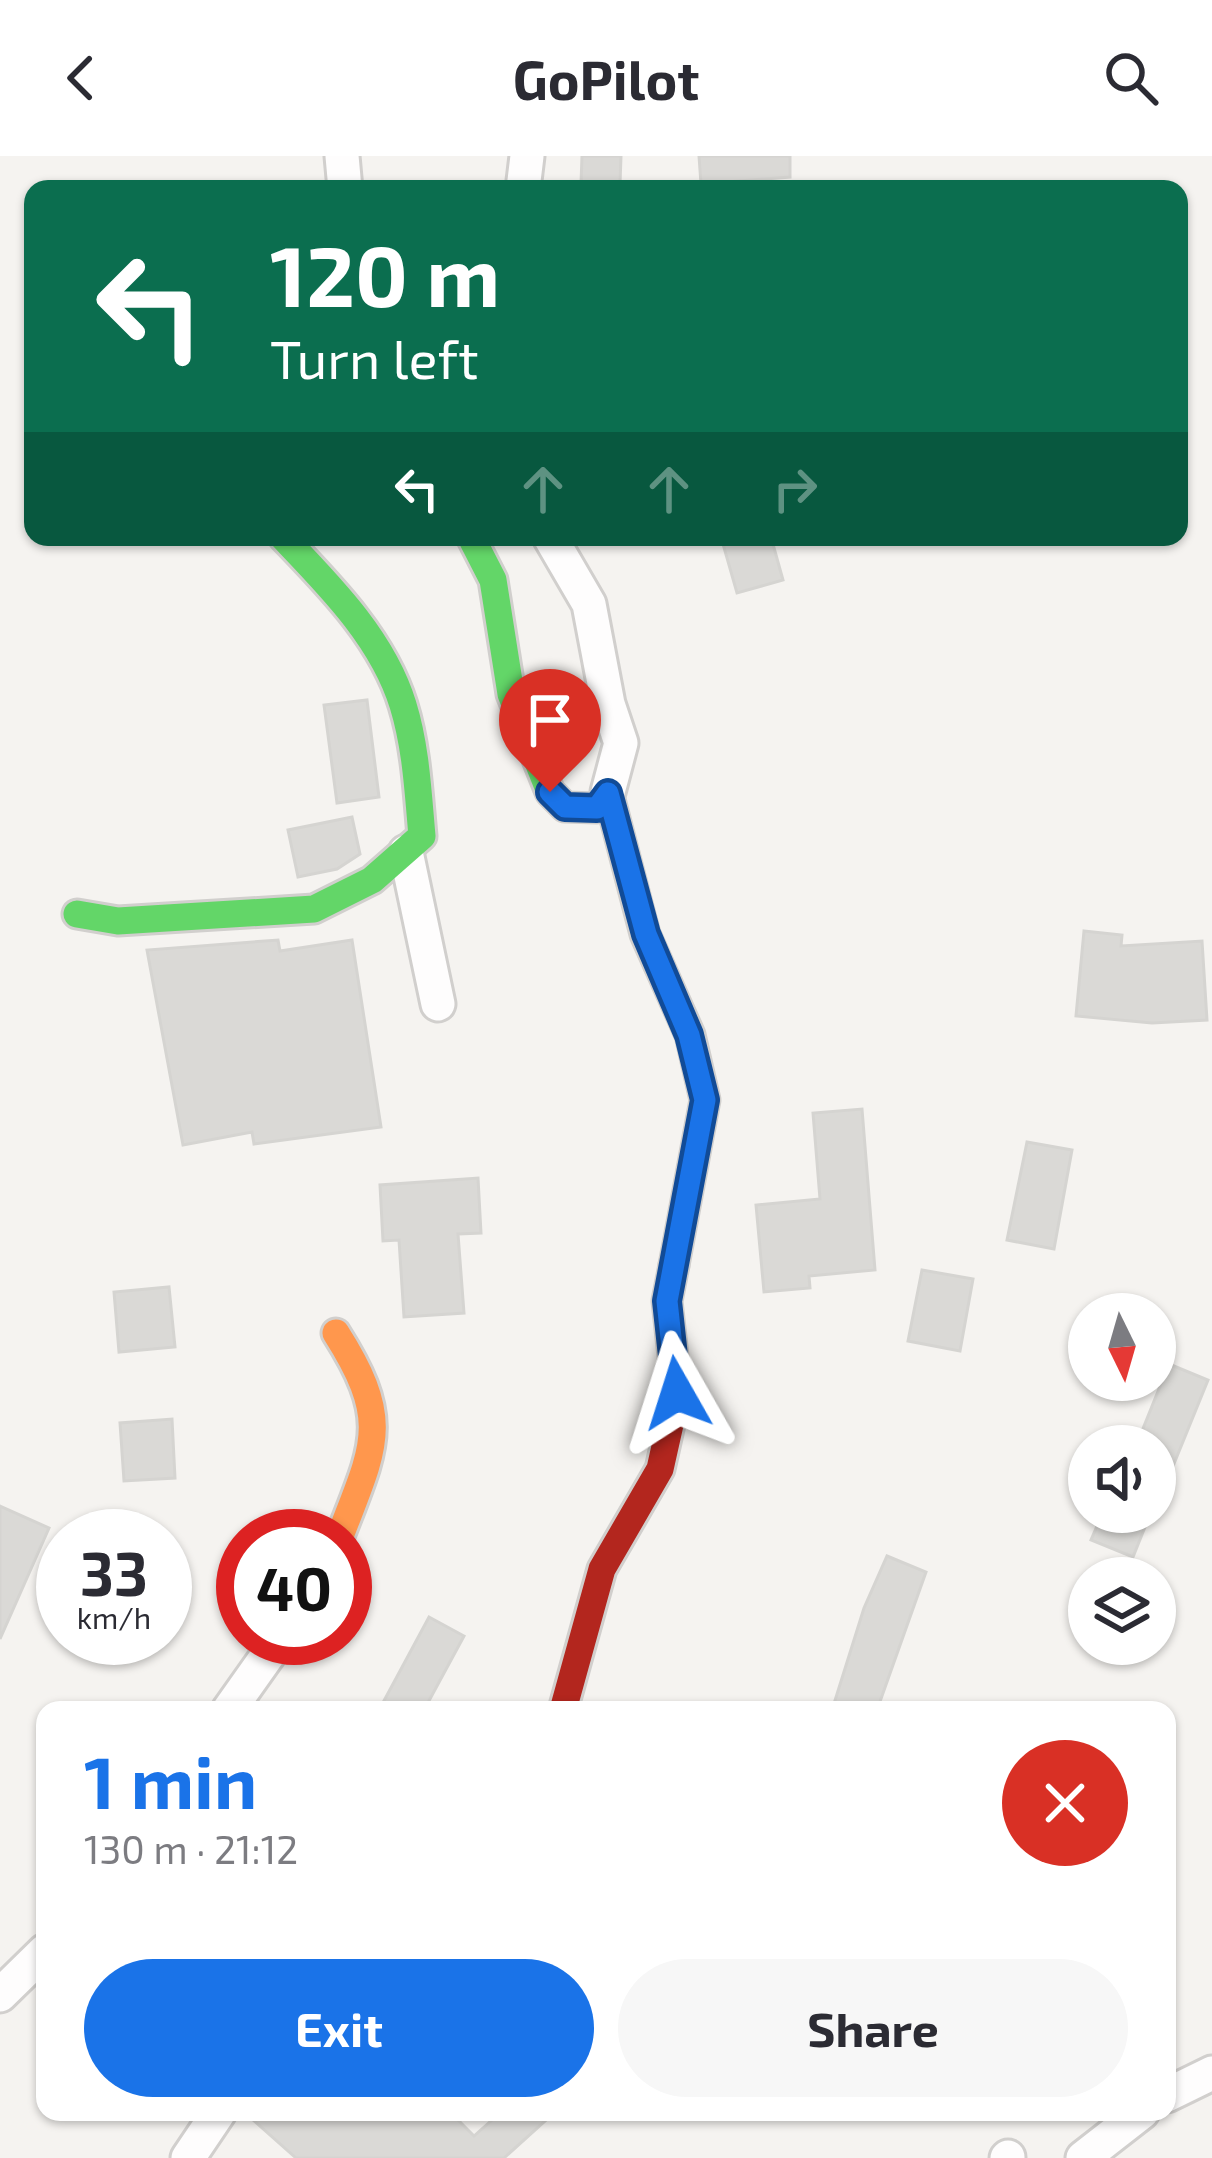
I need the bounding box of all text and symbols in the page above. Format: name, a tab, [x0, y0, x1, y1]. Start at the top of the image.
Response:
icon: back	[48, 45, 114, 111]
icon: search	[1098, 45, 1164, 111]
text: GoPilot	[513, 46, 699, 111]
text: 120 m	[270, 223, 500, 324]
icon: left	[72, 228, 228, 384]
text: Turn left	[270, 325, 479, 390]
icon: left	[384, 456, 450, 522]
icon: ahead	[510, 456, 576, 522]
icon: ahead	[636, 456, 702, 522]
icon: right	[762, 456, 828, 522]
pin	[499, 669, 601, 792]
icon: arrive	[517, 687, 583, 753]
north arrow	[1068, 1293, 1176, 1401]
map controls	[1068, 1293, 1176, 1665]
position arrow	[614, 1330, 740, 1456]
button: sound	[1068, 1425, 1176, 1533]
speed limit sign: 40	[216, 1509, 372, 1665]
text: 33	[80, 1536, 148, 1608]
button: layers	[1068, 1557, 1176, 1665]
text: km/h	[77, 1599, 151, 1635]
text: 1 min	[84, 1737, 257, 1823]
button: close	[1002, 1740, 1128, 1866]
text: 130 m · 21:12	[84, 1825, 298, 1872]
button: Exit	[84, 1959, 594, 2097]
button: Share	[618, 1959, 1128, 2097]

